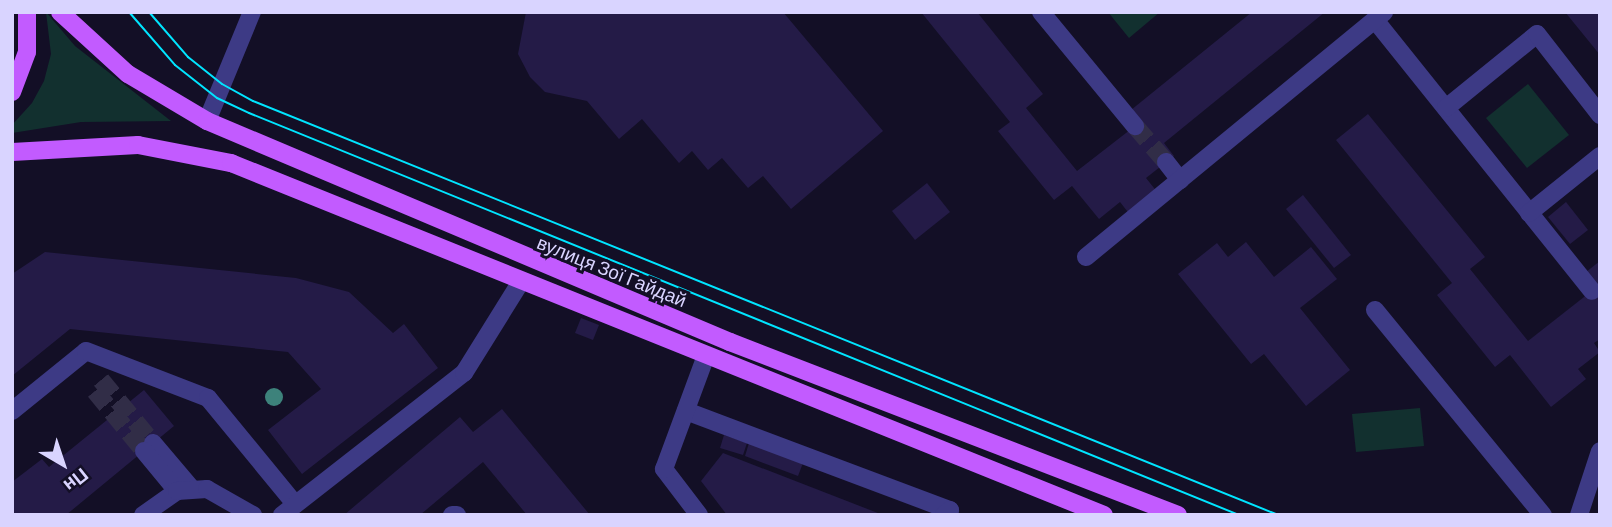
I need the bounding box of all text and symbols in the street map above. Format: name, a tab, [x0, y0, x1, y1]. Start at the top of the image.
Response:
street label: вулиця Зої Гайдай	[534, 231, 690, 311]
north arrow	[28, 429, 98, 499]
text: Пн	[60, 464, 94, 498]

